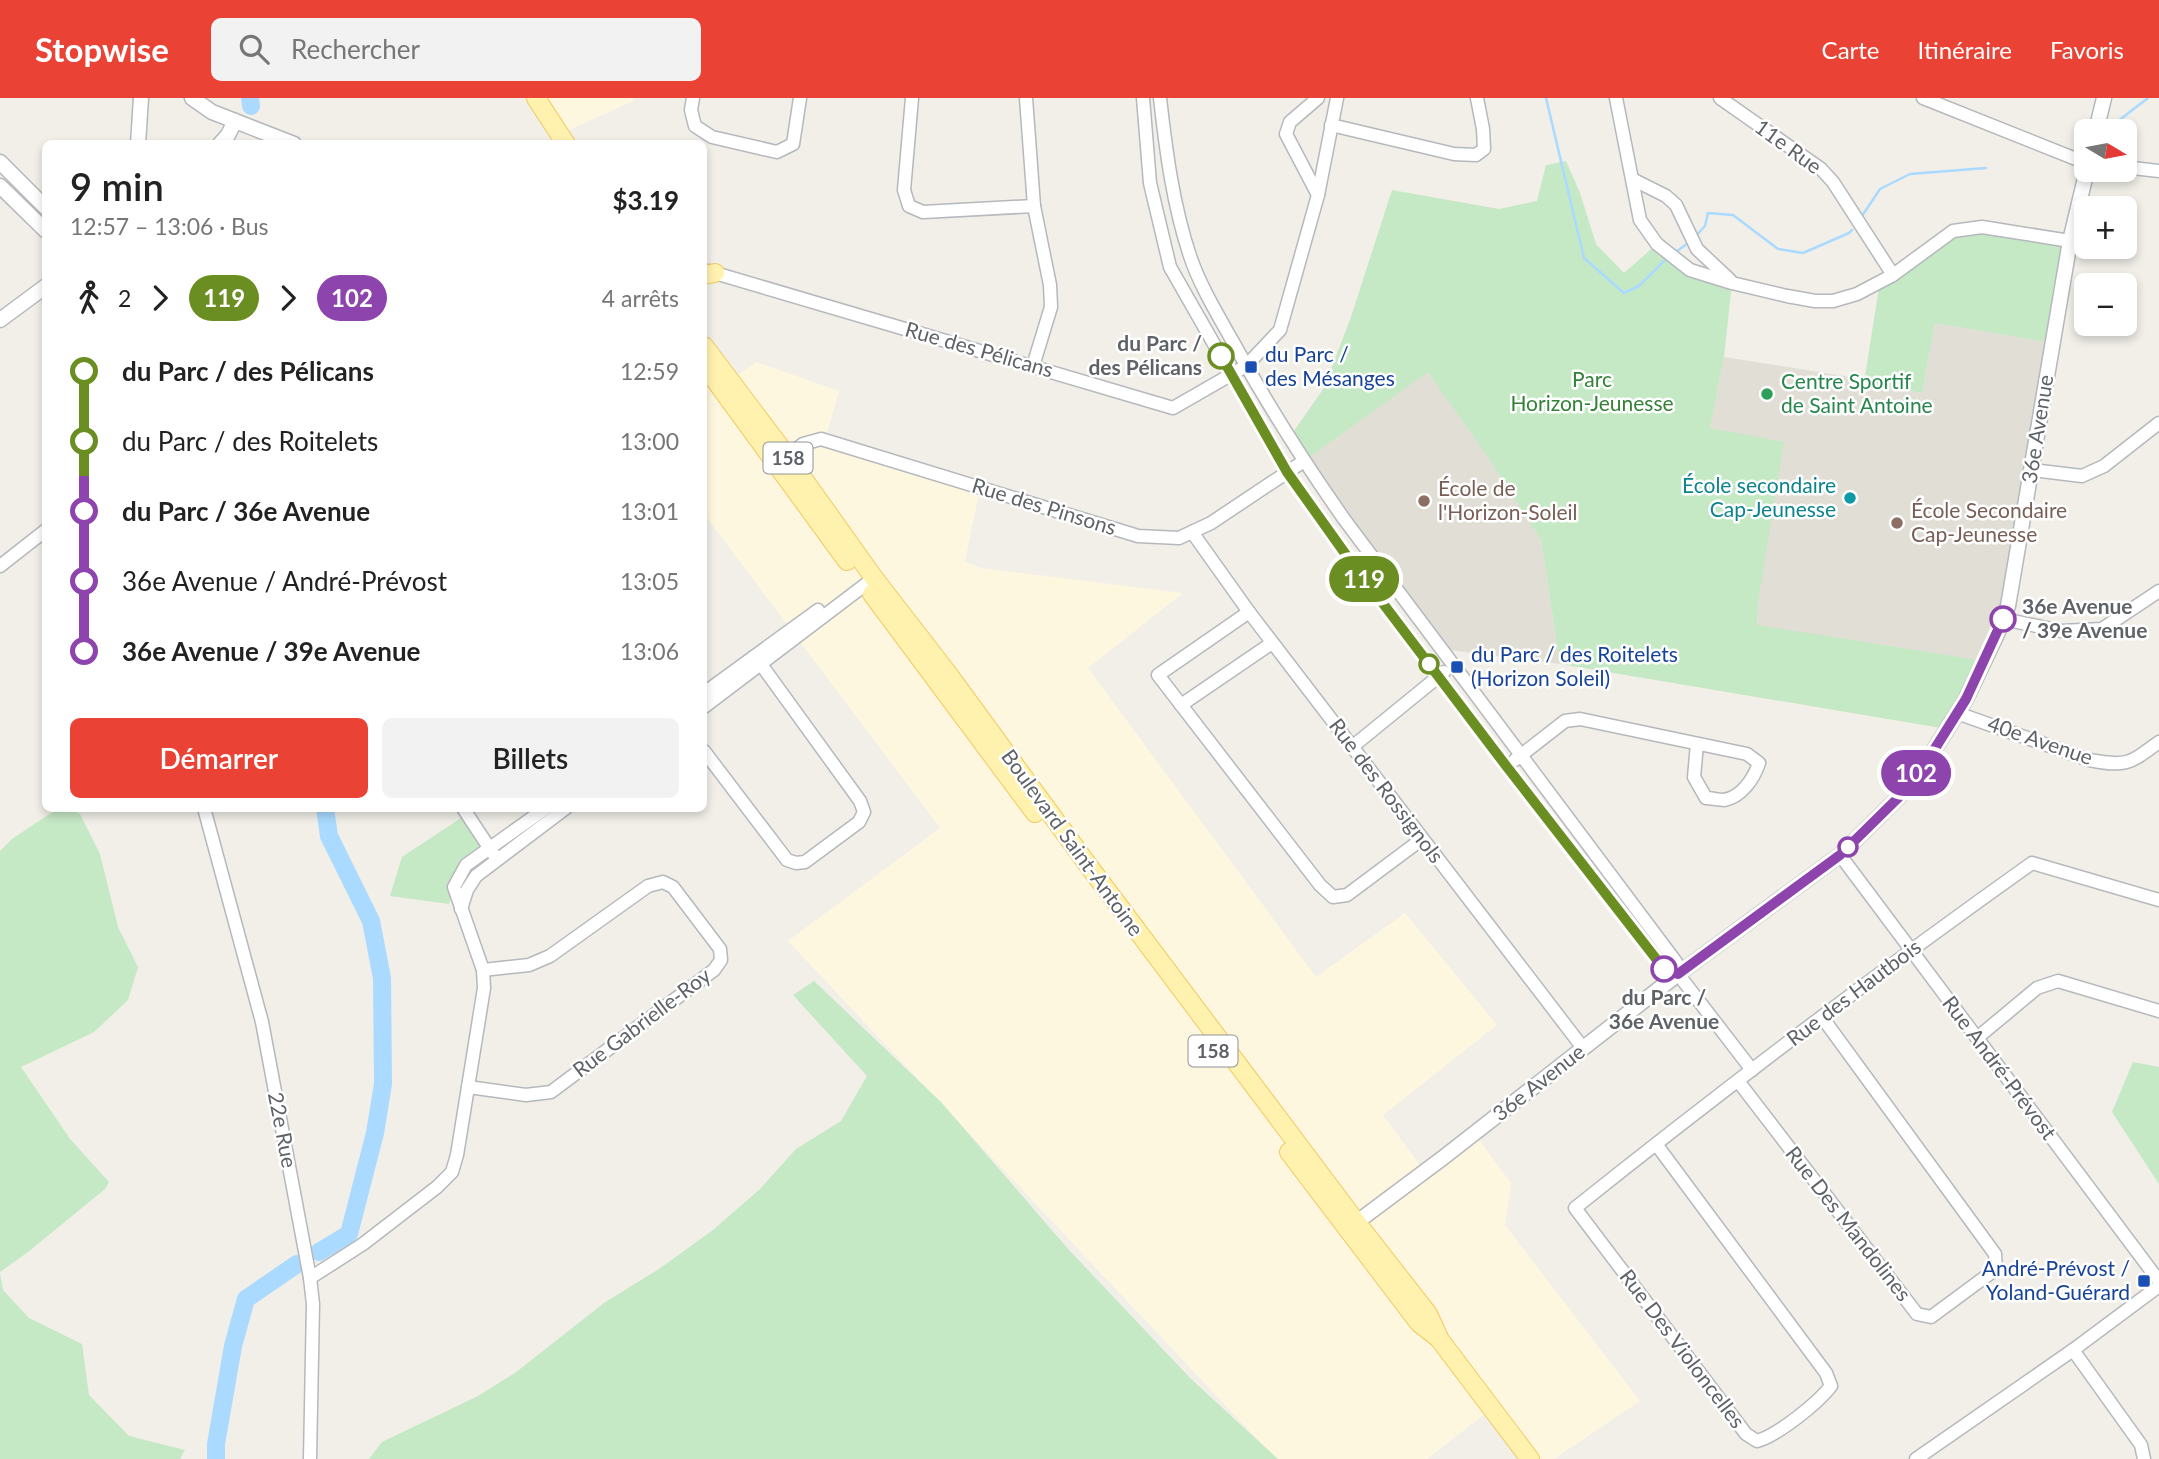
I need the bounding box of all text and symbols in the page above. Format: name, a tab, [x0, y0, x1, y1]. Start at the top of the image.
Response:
search box	[211, 18, 701, 81]
text: Stopwise	[35, 29, 169, 69]
icon: search	[235, 30, 273, 68]
text: Rechercher	[291, 33, 420, 65]
text: Carte	[1822, 35, 1880, 64]
text: Itinéraire	[1918, 35, 2012, 64]
text: Favoris	[2050, 35, 2124, 64]
street label: 11e Rue	[1751, 113, 1827, 178]
north arrow	[2074, 119, 2137, 182]
map controls	[2074, 119, 2137, 336]
text: 9 min	[70, 163, 164, 209]
text: $3.19	[613, 184, 679, 216]
button: +	[2074, 196, 2137, 259]
text: 12:57 – 13:06 · Bus	[70, 212, 269, 240]
button: −	[2074, 273, 2137, 336]
icon: walk	[70, 279, 108, 317]
icon: forward	[141, 279, 179, 317]
icon: forward	[269, 279, 307, 317]
text: 119	[203, 283, 245, 312]
text: 102	[331, 283, 373, 312]
text: 2	[118, 284, 131, 312]
text: 4 arrêts	[602, 284, 679, 312]
street label: Rue des Pélicans	[903, 316, 1056, 382]
place label: du Parc / des Pélicans	[1088, 330, 1202, 379]
place label: du Parc / des Mésanges	[1265, 341, 1395, 390]
marker: du Parc / des Pélicans	[1208, 343, 1234, 369]
text: du Parc / des Pélicans	[122, 355, 374, 387]
text: 12:59	[620, 357, 679, 385]
marker: du Parc / des Mésanges	[1243, 359, 1259, 375]
park label: Parc Horizon-Jeunesse	[1510, 366, 1674, 415]
place label: Centre Sportif de Saint Antoine	[1781, 368, 1933, 417]
street label: 36e Avenue	[2016, 373, 2057, 485]
marker: Centre Sportif de Saint Antoine	[1759, 386, 1775, 402]
text: du Parc / des Roitelets	[122, 425, 378, 457]
text: 13:00	[620, 427, 679, 455]
road number: 158	[764, 442, 812, 474]
street label: Rue des Pinsons	[969, 472, 1120, 539]
place label: École secondaire Cap-Jeunesse	[1682, 472, 1836, 521]
place label: École de l'Horizon-Soleil	[1438, 475, 1578, 524]
marker: École secondaire Cap-Jeunesse	[1842, 490, 1858, 506]
marker: École de l'Horizon-Soleil	[1416, 493, 1432, 509]
text: du Parc / 36e Avenue	[122, 495, 370, 527]
text: 13:01	[620, 497, 679, 525]
place label: École Secondaire Cap-Jeunesse	[1911, 497, 2067, 546]
marker: École Secondaire Cap-Jeunesse	[1889, 515, 1905, 531]
line badge: 119	[1324, 556, 1404, 602]
text: 119	[1343, 564, 1385, 593]
text: 36e Avenue / André-Prévost	[122, 565, 447, 597]
text: 13:05	[620, 567, 679, 595]
place label: 36e Avenue / 39e Avenue	[2022, 593, 2147, 642]
marker: 36e Avenue / 39e Avenue	[1990, 606, 2016, 632]
text: 36e Avenue / 39e Avenue	[122, 635, 420, 667]
text: 13:06	[620, 637, 679, 665]
place label: du Parc / des Roitelets (Horizon Soleil)	[1471, 641, 1678, 690]
unlabelled marker	[1419, 654, 1439, 674]
marker: du Parc / des Roitelets (Horizon Soleil)	[1449, 659, 1465, 675]
street label: 40e Avenue	[1985, 710, 2096, 769]
street label: Rue des Rossignols	[1325, 713, 1450, 867]
button: Démarrer	[70, 718, 368, 798]
button: Billets	[382, 718, 679, 798]
street label: Boulevard Saint-Antoine	[997, 744, 1149, 940]
line badge: 102	[1876, 750, 1956, 796]
text: 102	[1895, 758, 1937, 787]
unlabelled marker	[1838, 837, 1858, 857]
street label: Rue des Hautbois	[1781, 933, 1925, 1050]
marker: du Parc / 36e Avenue	[1651, 956, 1677, 982]
street label: Rue Gabrielle-Roy	[567, 962, 715, 1082]
place label: du Parc / 36e Avenue	[1609, 984, 1719, 1033]
street label: Rue André-Prévost	[1938, 990, 2063, 1144]
road number: 158	[1188, 1035, 1238, 1066]
street label: 36e Avenue	[1487, 1038, 1589, 1125]
street label: 22e Rue	[264, 1090, 303, 1170]
street label: Rue Des Mandolines	[1781, 1141, 1917, 1305]
place label: André-Prévost / Yoland-Guérard	[1982, 1255, 2130, 1304]
street label: Rue Des Violoncelles	[1615, 1264, 1751, 1432]
marker: André-Prévost / Yoland-Guérard	[2136, 1273, 2152, 1289]

